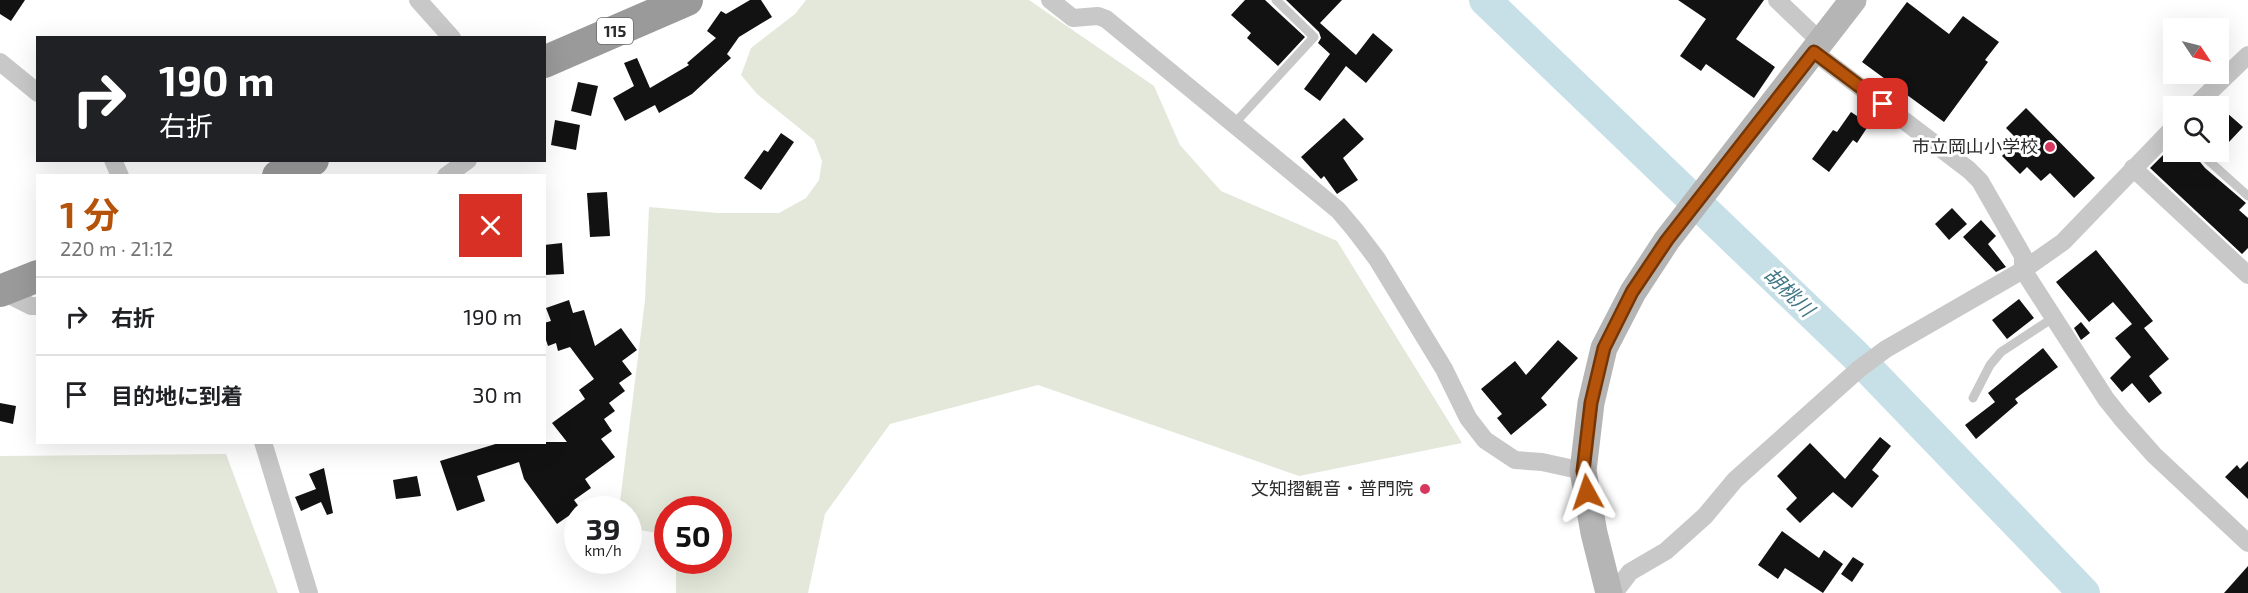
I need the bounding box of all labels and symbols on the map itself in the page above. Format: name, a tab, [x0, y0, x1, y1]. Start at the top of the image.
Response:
road number: 115	[597, 18, 633, 44]
north arrow	[2163, 18, 2229, 84]
pin	[1857, 78, 1908, 129]
place label: 市立岡山小学校	[1912, 135, 2038, 157]
marker: 市立岡山小学校	[2043, 140, 2057, 154]
water label: 胡桃川	[1760, 262, 1821, 322]
position arrow	[1555, 460, 1619, 524]
place label: 文知摺観音・普門院	[1251, 477, 1413, 499]
marker: 文知摺観音・普門院	[1418, 482, 1432, 496]
speed limit sign: 50	[654, 496, 732, 574]

